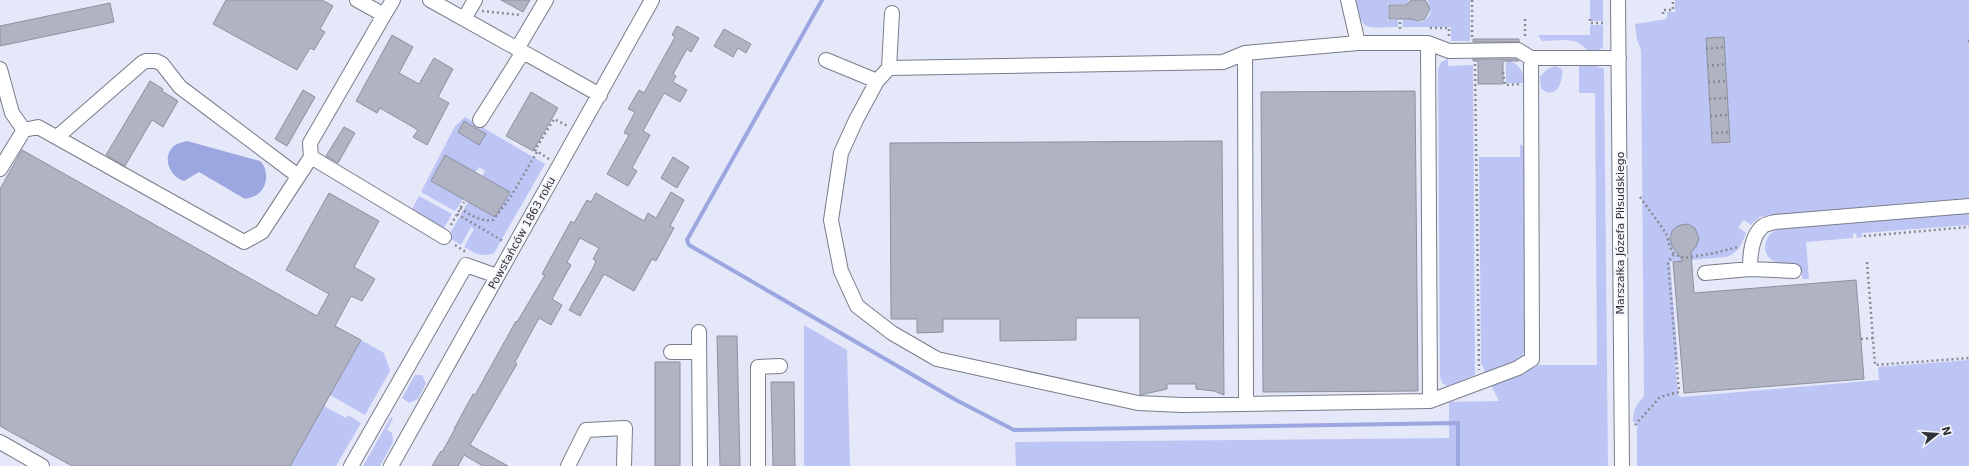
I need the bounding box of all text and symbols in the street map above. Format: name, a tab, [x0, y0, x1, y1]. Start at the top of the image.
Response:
street label: Marszałka Józefa Piłsudskiego	[1614, 151, 1627, 315]
street label: Powstańców 1863 roku	[486, 175, 558, 291]
north arrow	[1917, 414, 1957, 454]
text: N	[1939, 425, 1954, 438]

